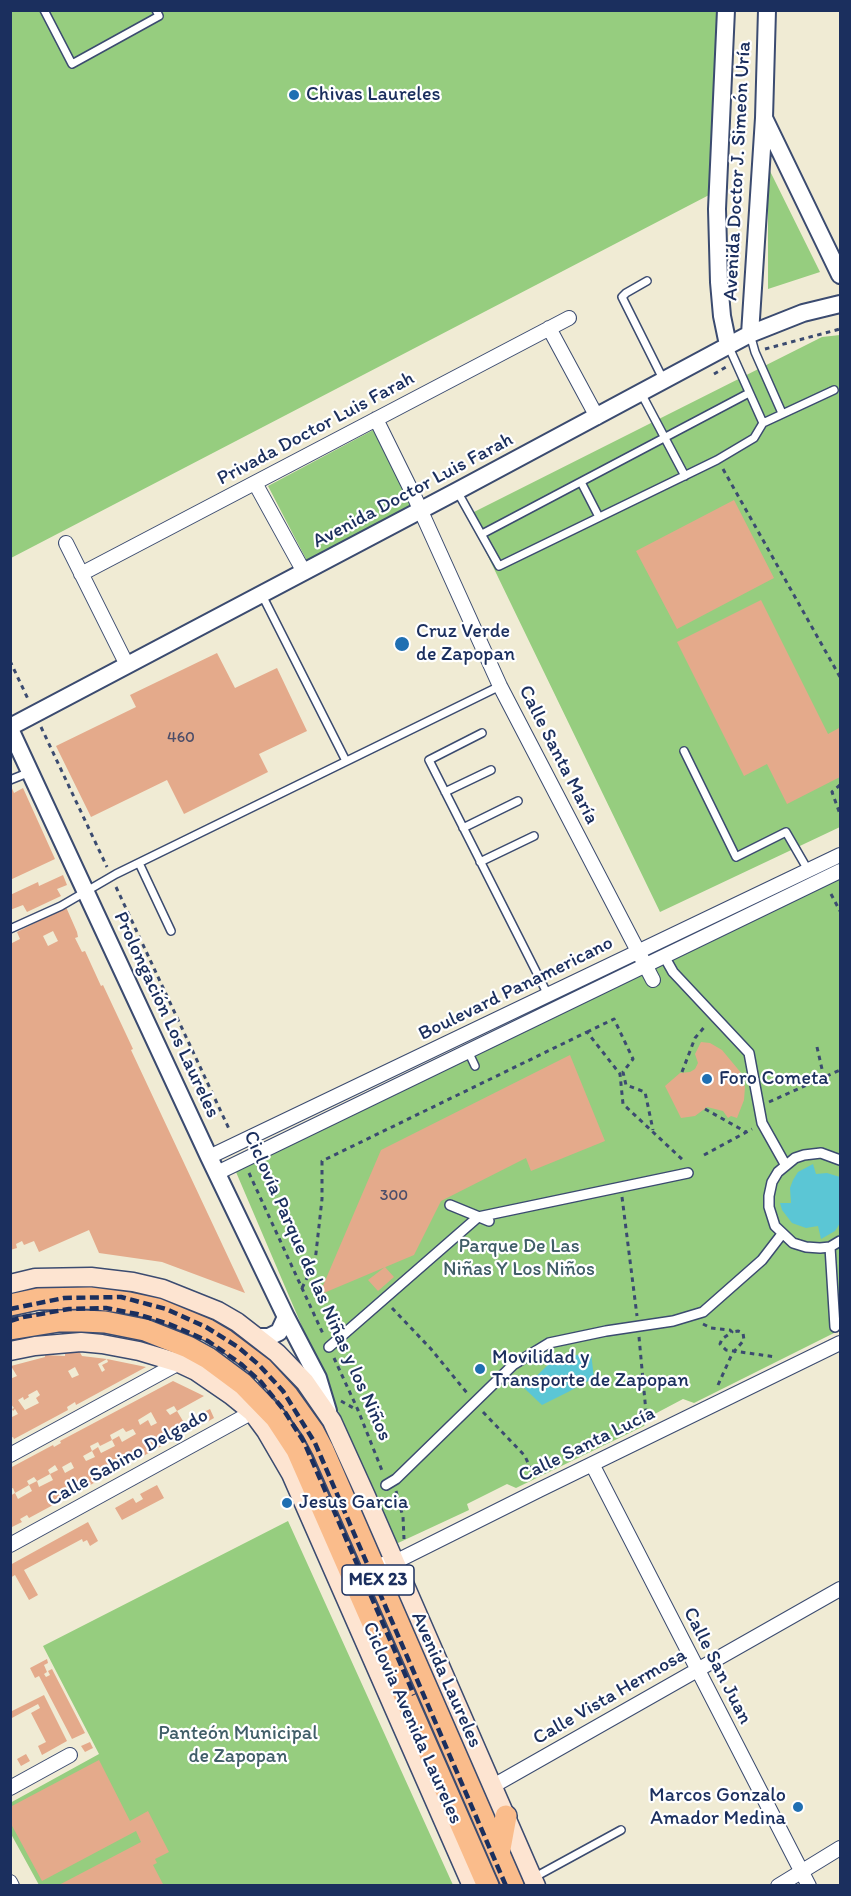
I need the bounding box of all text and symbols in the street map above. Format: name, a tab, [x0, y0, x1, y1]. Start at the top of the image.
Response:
street label: Avenida Doctor J. Simeón Uría	[719, 41, 757, 301]
place label: Chivas Laureles	[306, 83, 441, 107]
marker: Chivas Laureles	[287, 88, 301, 102]
street label: Privada Doctor Luis Farah	[213, 367, 419, 491]
street label: Avenida Doctor Luis Farah	[309, 428, 517, 554]
place label: Cruz Verde de Zapopan	[416, 620, 515, 667]
marker: Cruz Verde de Zapopan	[393, 635, 411, 653]
street label: Calle Santa María	[513, 682, 603, 828]
house number: 460	[167, 728, 195, 748]
street label: Prolongación Los Laureles	[108, 908, 224, 1122]
street label: Boulevard Panamericano	[415, 931, 617, 1047]
place label: Foro Cometa	[719, 1067, 829, 1091]
marker: Foro Cometa	[700, 1072, 714, 1086]
street label: Ciclovía Parque de las Niñas y los Niños	[238, 1127, 396, 1445]
house number: 300	[380, 1186, 408, 1206]
park label: Parque De Las Niñas Y Los Niños	[443, 1235, 595, 1282]
place label: Movilidad y Transporte de Zapopan	[492, 1346, 689, 1393]
marker: Movilidad y Transporte de Zapopan	[473, 1362, 487, 1376]
street label: Calle Santa Lucía	[515, 1402, 659, 1488]
street label: Calle Sabino Delgado	[43, 1404, 213, 1512]
place label: Jesus Garcia	[299, 1491, 408, 1515]
marker: Jesus Garcia	[280, 1496, 294, 1510]
road number: MEX 23	[342, 1565, 414, 1595]
street label: Calle San Juan	[677, 1604, 757, 1728]
street label: Avenida Laureles	[405, 1608, 487, 1752]
street label: Ciclovia Avenida Laureles	[357, 1618, 467, 1828]
street label: Calle Vista Hermosa	[529, 1643, 691, 1751]
park label: Panteón Municipal de Zapopan	[158, 1722, 318, 1769]
place label: Marcos Gonzalo Amador Medina	[649, 1784, 786, 1831]
marker: Marcos Gonzalo Amador Medina	[791, 1800, 805, 1814]

